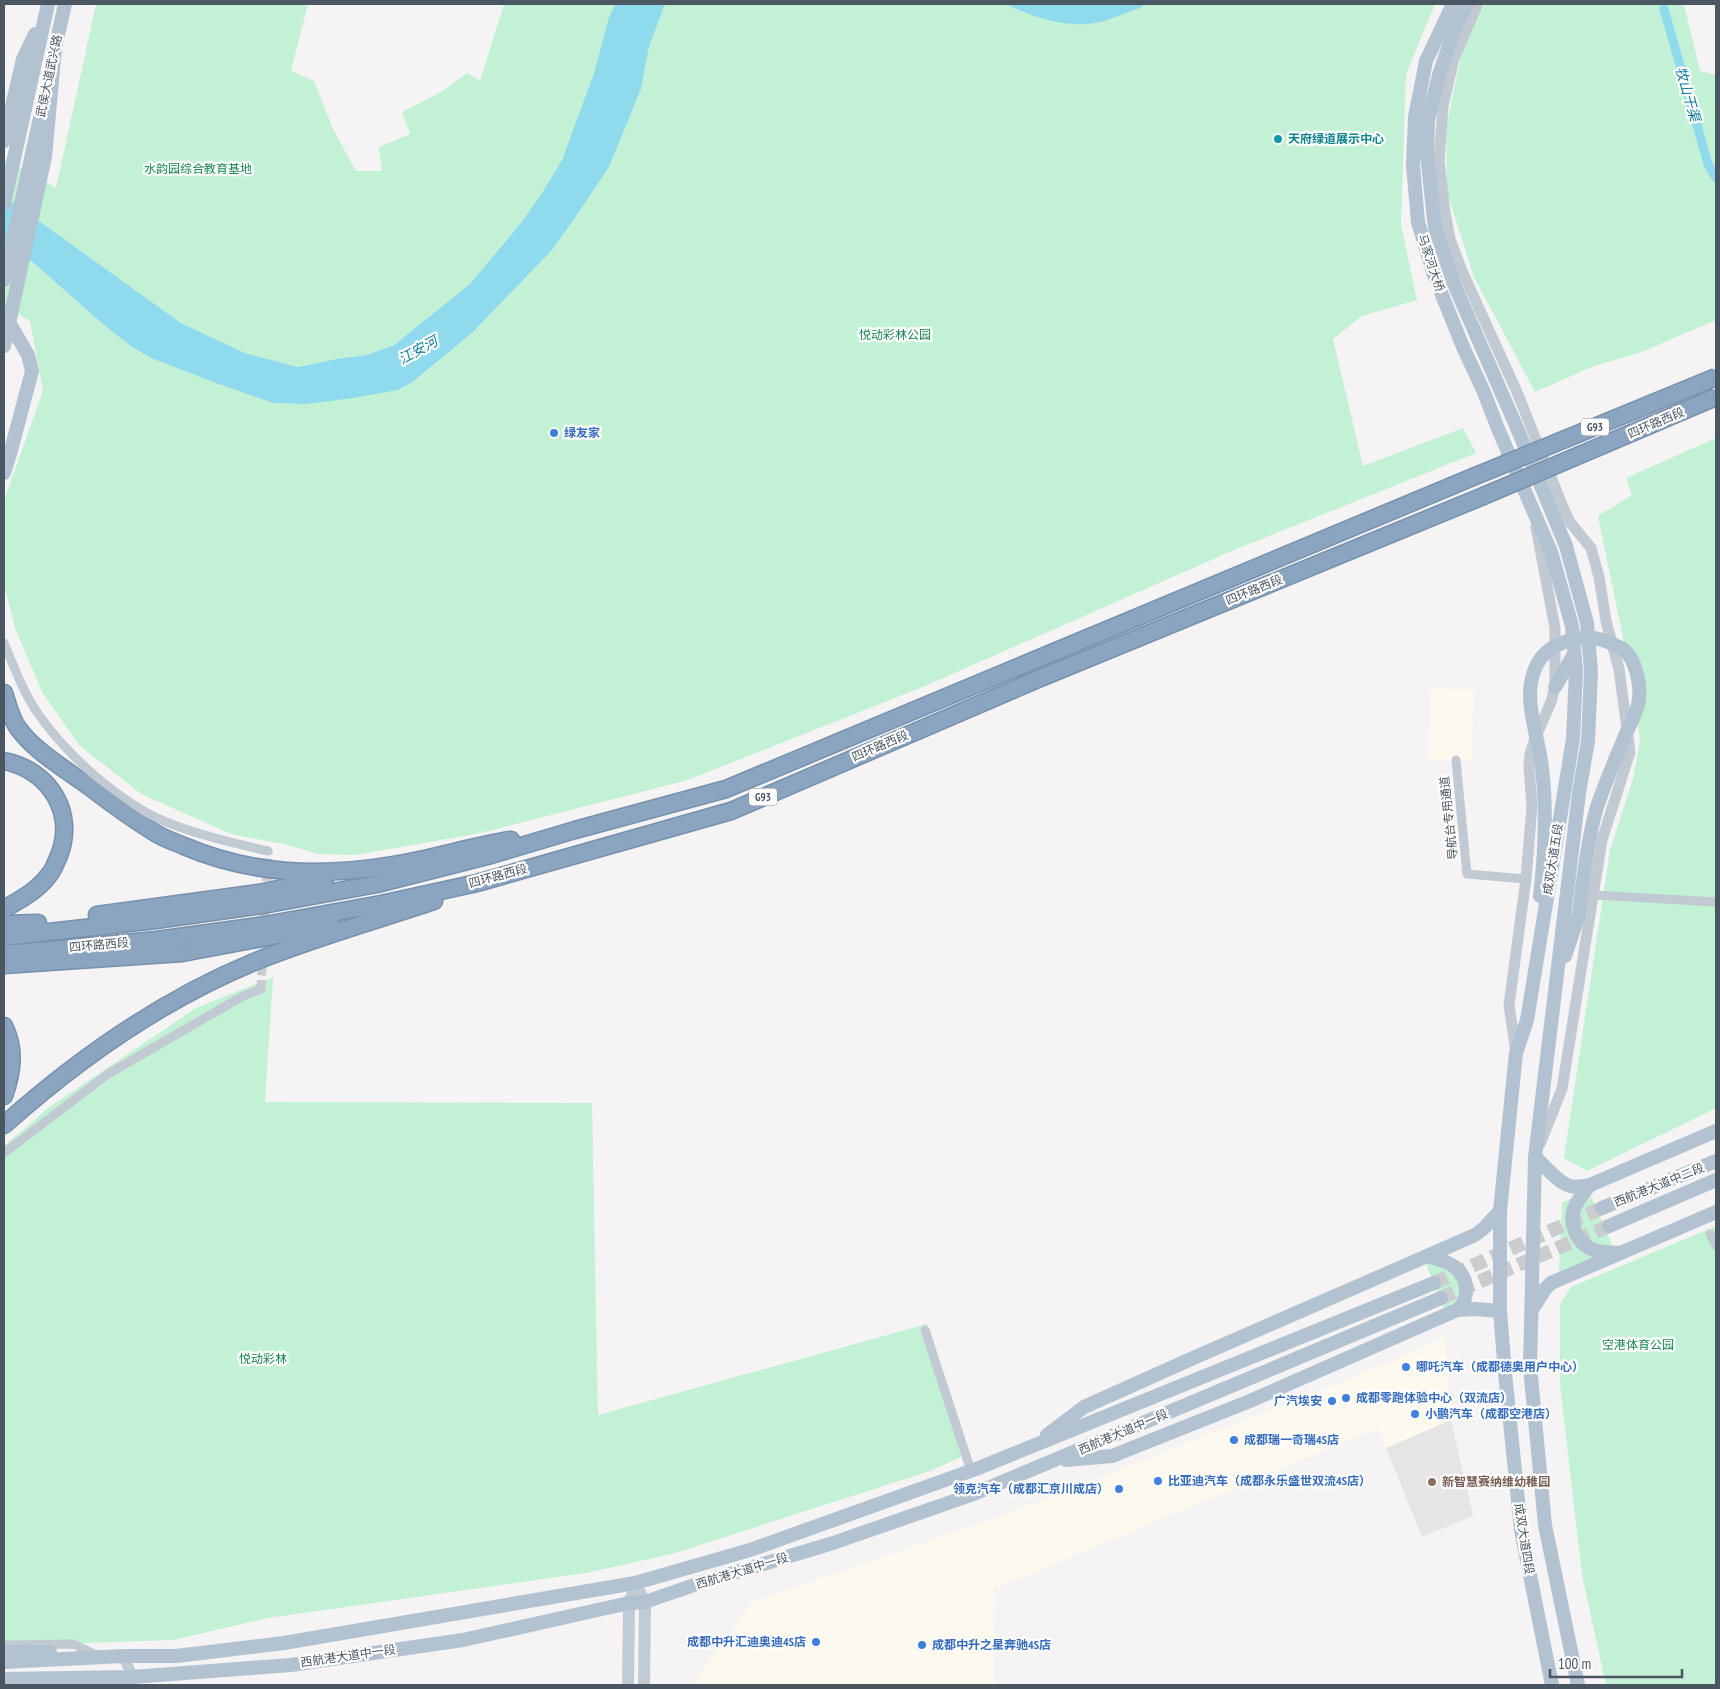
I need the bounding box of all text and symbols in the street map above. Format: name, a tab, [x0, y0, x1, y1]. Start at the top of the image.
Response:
street label: 武侯大道武兴路	[32, 33, 65, 119]
water label: 牧山干渠	[1672, 65, 1705, 125]
place label: 天府绿道展示中心	[1288, 131, 1384, 146]
marker: 天府绿道展示中心	[1272, 133, 1284, 145]
park label: 水韵园综合教育基地	[144, 161, 252, 176]
street label: 马家河大桥	[1415, 232, 1448, 294]
park label: 悦动彩林公园	[859, 327, 931, 342]
water label: 江安河	[395, 330, 443, 368]
street label: 四环路西段	[1625, 404, 1686, 441]
road number: G93	[1581, 418, 1609, 436]
place label: 绿友家	[564, 425, 600, 440]
marker: 绿友家	[548, 427, 560, 439]
street label: 四环路西段	[1223, 571, 1284, 608]
street label: 四环路西段	[849, 727, 910, 764]
street label: 导航台专用通道	[1437, 775, 1460, 861]
road number: G93	[749, 789, 777, 806]
street label: 成双大道五段	[1539, 822, 1566, 896]
street label: 四环路西段	[467, 861, 529, 891]
street label: 四环路西段	[68, 934, 130, 955]
street label: 西航港大道中二段	[1611, 1160, 1706, 1209]
park label: 空港体育公园	[1602, 1337, 1674, 1352]
park label: 悦动彩林	[239, 1351, 287, 1366]
place label: 哪吒汽车（成都德奥用户中心）	[1416, 1359, 1584, 1374]
marker: 哪吒汽车（成都德奥用户中心）	[1400, 1361, 1412, 1373]
place label: 成都零跑体验中心（双流店）	[1356, 1390, 1512, 1405]
marker: 成都零跑体验中心（双流店）	[1340, 1392, 1352, 1404]
place label: 广汽埃安	[1274, 1393, 1322, 1408]
marker: 广汽埃安	[1326, 1395, 1338, 1407]
street label: 西航港大道中一段	[1076, 1406, 1170, 1457]
place label: 小鹏汽车（成都空港店）	[1425, 1406, 1557, 1421]
marker: 小鹏汽车（成都空港店）	[1409, 1408, 1421, 1420]
place label: 成都瑞一奇瑞4S店	[1244, 1432, 1339, 1447]
marker: 成都瑞一奇瑞4S店	[1228, 1434, 1240, 1446]
place label: 比亚迪汽车（成都永乐盛世双流4S店）	[1168, 1473, 1371, 1488]
place label: 新智慧赛纳维幼稚园	[1442, 1474, 1550, 1489]
marker: 比亚迪汽车（成都永乐盛世双流4S店）	[1152, 1475, 1164, 1487]
marker: 新智慧赛纳维幼稚园	[1426, 1476, 1438, 1488]
place label: 领克汽车（成都汇京川成店）	[953, 1481, 1109, 1496]
marker: 领克汽车（成都汇京川成店）	[1113, 1483, 1125, 1495]
street label: 成双大道四段	[1511, 1502, 1538, 1576]
street label: 西航港大道中一段	[694, 1549, 790, 1592]
place label: 成都中升汇迪奥迪4S店	[687, 1634, 806, 1649]
marker: 成都中升汇迪奥迪4S店	[810, 1636, 822, 1648]
place label: 成都中升之星奔驰4S店	[932, 1637, 1051, 1652]
marker: 成都中升之星奔驰4S店	[916, 1639, 928, 1651]
street label: 西航港大道中一段	[299, 1641, 397, 1670]
scale bar	[1550, 1646, 1682, 1678]
text: 100 m	[1558, 1654, 1591, 1673]

